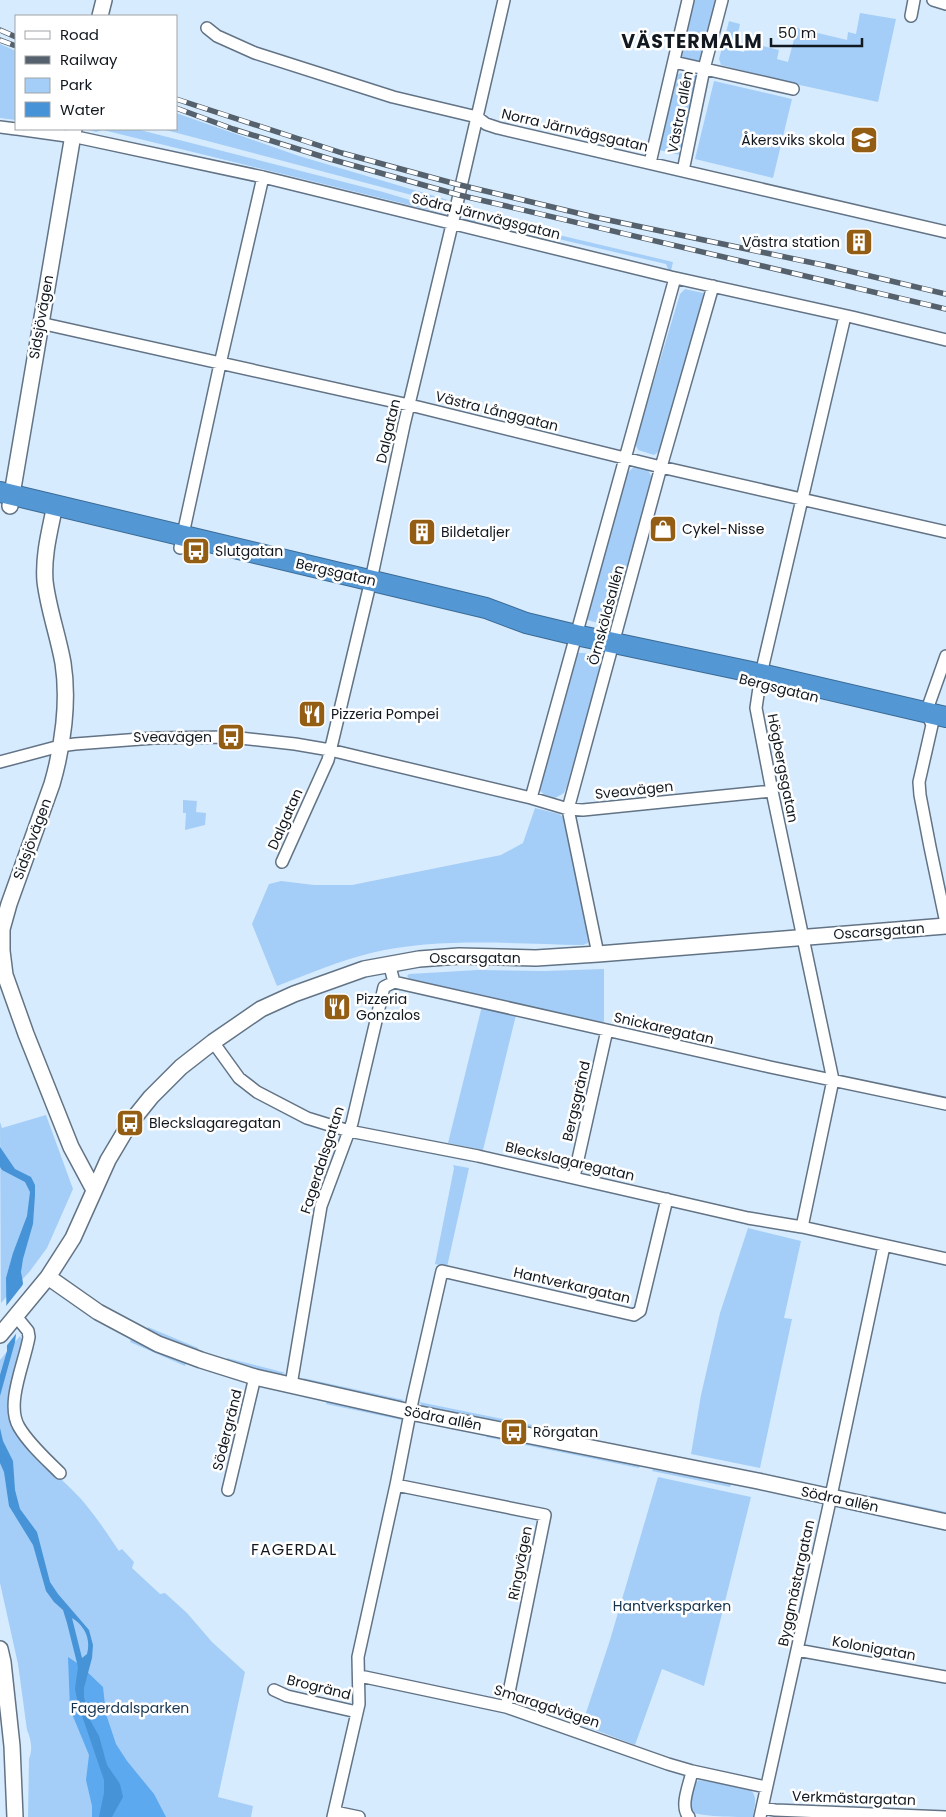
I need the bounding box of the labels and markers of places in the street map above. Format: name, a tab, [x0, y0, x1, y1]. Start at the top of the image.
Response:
school or university icon: Åkersviks skola	[849, 125, 879, 155]
place label: Åkersviks skola	[741, 130, 845, 150]
building icon: Västra station	[844, 227, 874, 257]
place label: Västra station	[742, 232, 840, 252]
shop icon: Cykel-Nisse	[648, 514, 678, 544]
building icon: Bildetaljer	[407, 517, 437, 547]
place label: Cykel-Nisse	[682, 519, 765, 539]
place label: Bildetaljer	[441, 522, 510, 542]
bus stop icon: Slutgatan	[181, 536, 211, 566]
place label: Slutgatan	[215, 541, 283, 561]
restaurant icon: Pizzeria Pompei	[297, 699, 327, 729]
place label: Pizzeria Pompei	[331, 704, 439, 724]
bus stop icon: Sveavägen	[216, 722, 246, 752]
place label: Sveavägen	[133, 727, 212, 747]
place label: Pizzeria Gonzalos	[356, 989, 420, 1025]
restaurant icon: Pizzeria Gonzalos	[322, 992, 352, 1022]
bus stop icon: Bleckslagaregatan	[115, 1108, 145, 1138]
place label: Bleckslagaregatan	[149, 1113, 281, 1133]
bus stop icon: Rörgatan	[499, 1417, 529, 1447]
place label: Rörgatan	[533, 1422, 598, 1442]

